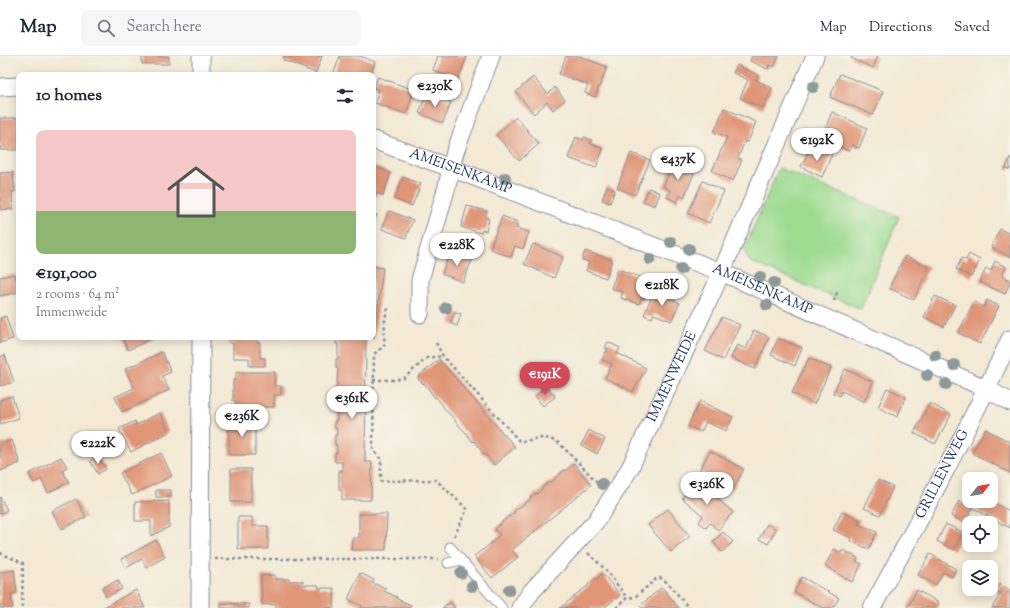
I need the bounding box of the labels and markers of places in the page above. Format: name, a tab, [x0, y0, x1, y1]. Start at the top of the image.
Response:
pin: €230K	[407, 74, 463, 108]
pin: €192K	[789, 128, 845, 162]
pin: €437K	[650, 147, 706, 181]
pin: €228K	[429, 233, 485, 267]
pin: €218K	[634, 273, 690, 307]
pin: €191K	[517, 362, 573, 396]
pin: €361K	[324, 386, 380, 420]
pin: €236K	[214, 404, 270, 438]
pin: €222K	[70, 431, 126, 465]
pin: €326K	[679, 472, 735, 506]

